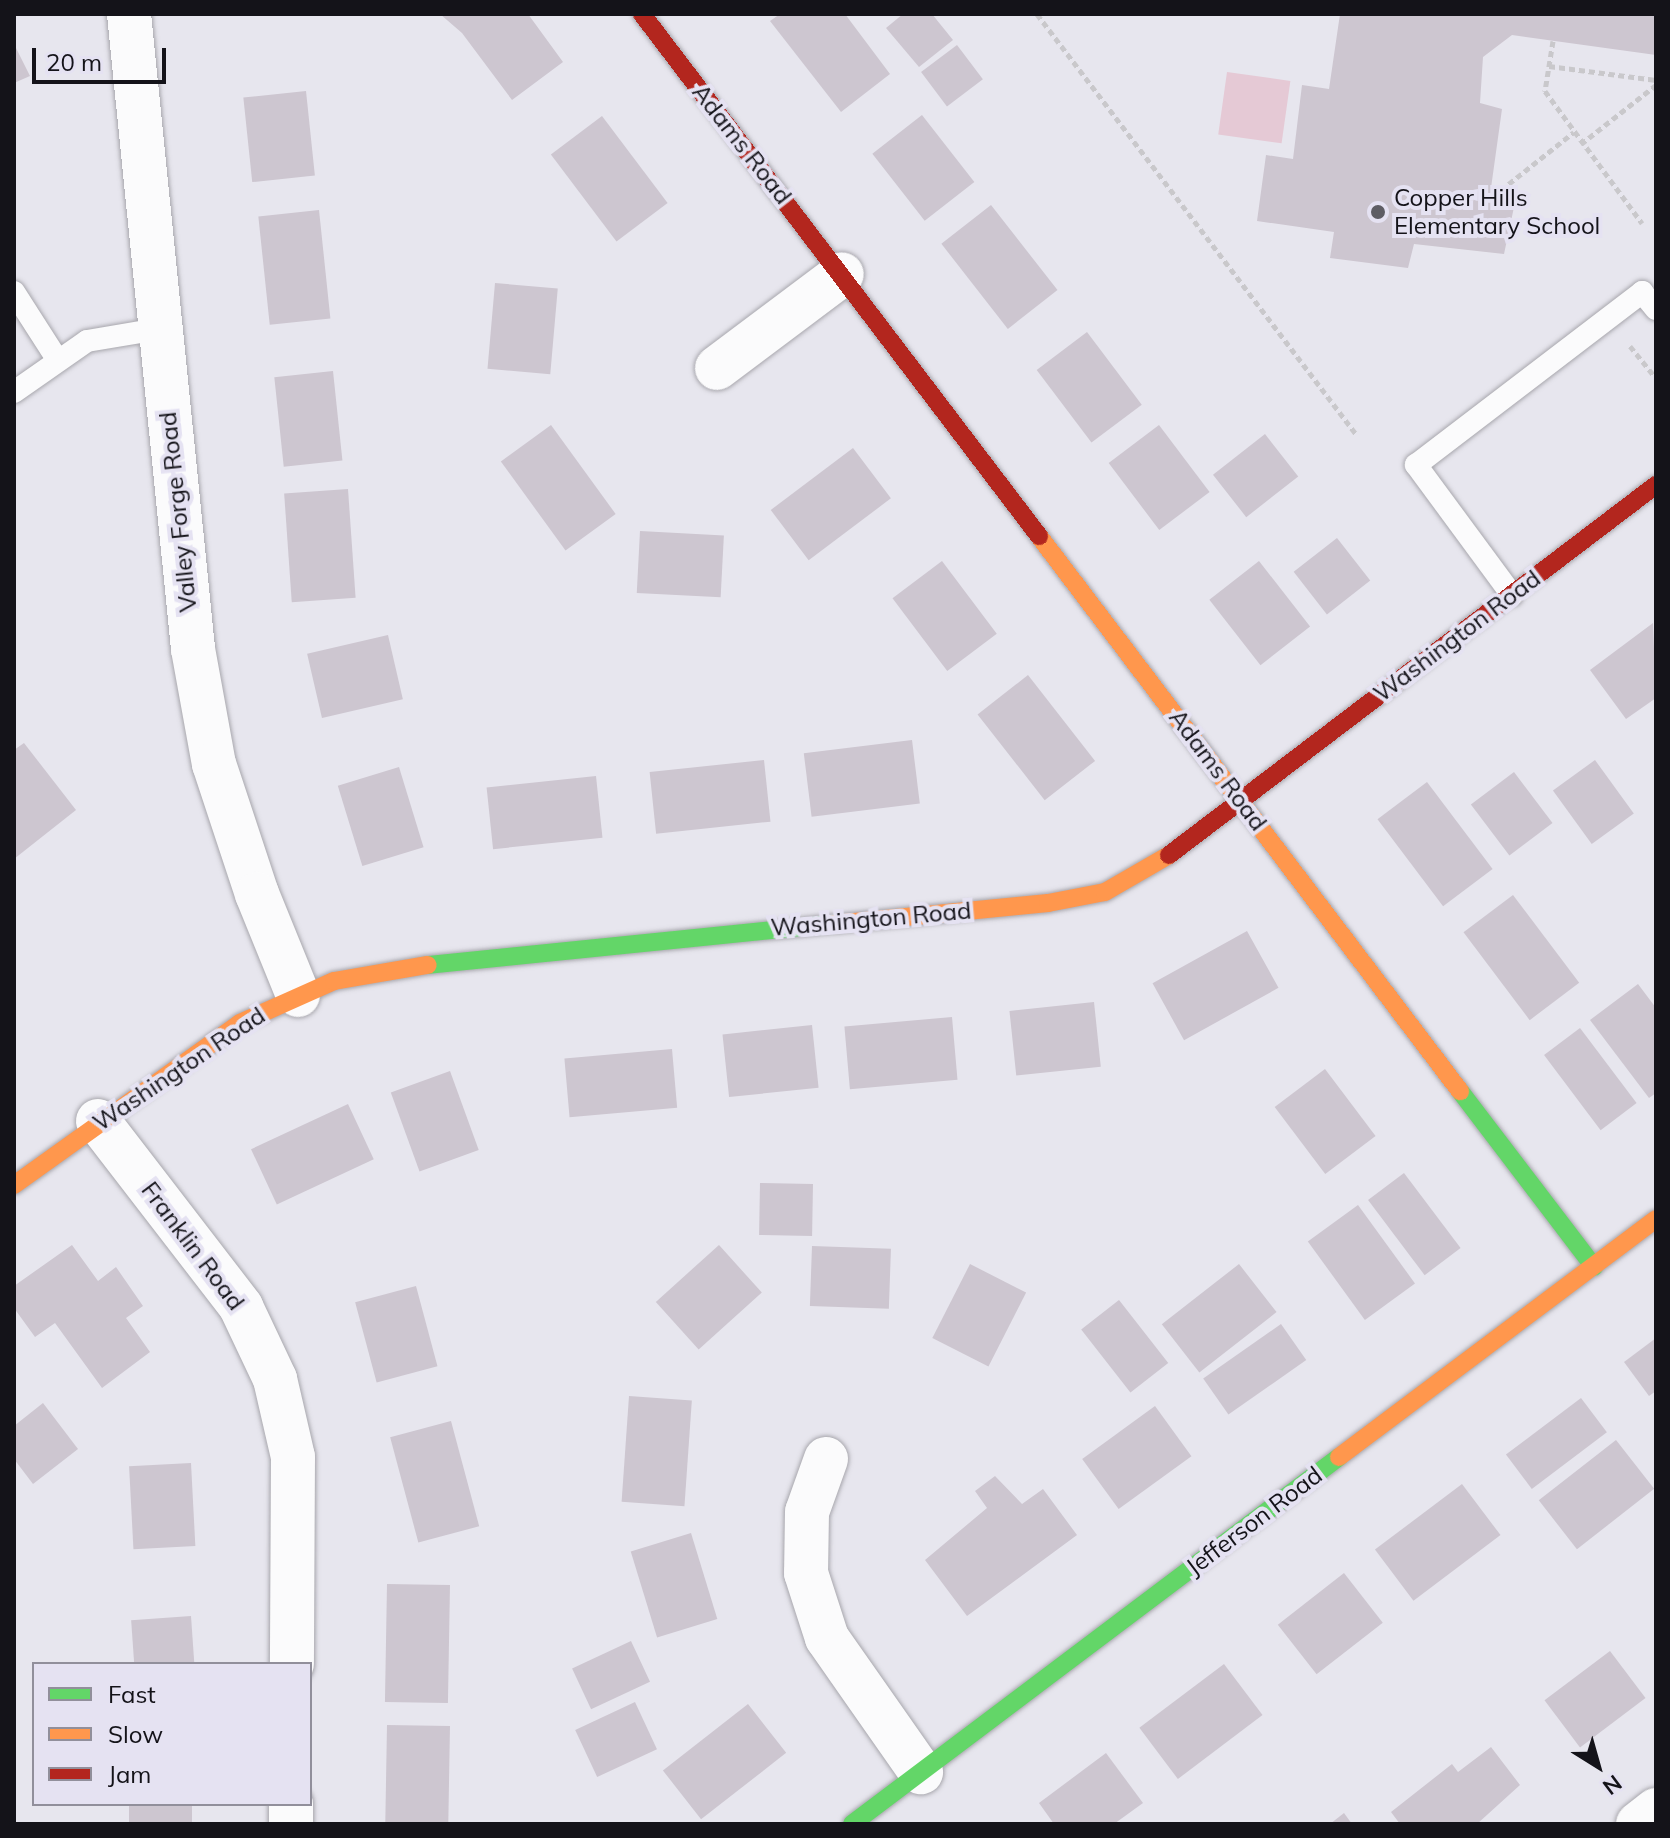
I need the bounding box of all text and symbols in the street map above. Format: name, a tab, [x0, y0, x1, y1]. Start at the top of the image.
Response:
scale bar	[36, 32, 170, 82]
text: 20 m	[46, 47, 102, 77]
street label: Adams Road	[686, 78, 798, 210]
place label: Copper Hills Elementary School	[1394, 184, 1600, 240]
marker: Copper Hills Elementary School	[1369, 203, 1387, 221]
street label: Valley Forge Road	[153, 411, 203, 613]
street label: Washington Road	[1368, 564, 1546, 708]
street label: Adams Road	[1163, 704, 1273, 836]
street label: Washington Road	[770, 896, 972, 942]
street label: Washington Road	[88, 1001, 270, 1137]
street label: Franklin Road	[135, 1176, 251, 1316]
street label: Jefferson Road	[1180, 1460, 1328, 1582]
legend	[32, 1662, 312, 1806]
text: Fast	[108, 1679, 156, 1709]
text: Slow	[108, 1719, 163, 1749]
north arrow	[1558, 1726, 1638, 1806]
text: Jam	[108, 1759, 151, 1789]
text: N	[1597, 1769, 1628, 1801]

